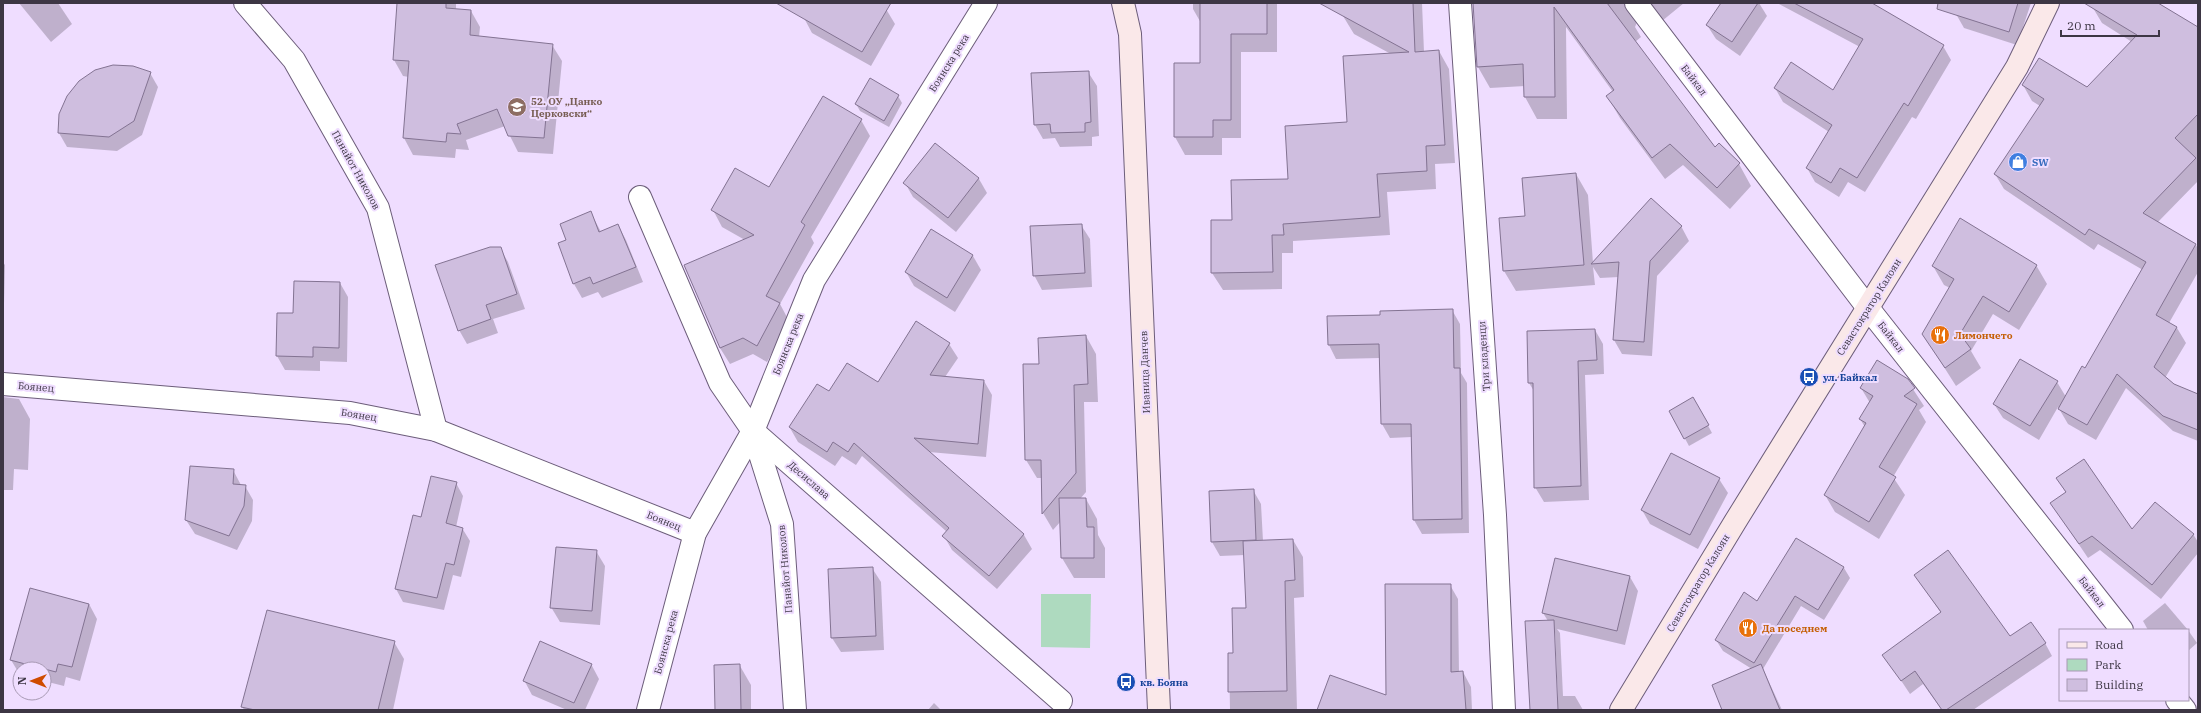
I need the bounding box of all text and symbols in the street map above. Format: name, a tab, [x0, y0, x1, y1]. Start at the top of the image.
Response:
scale bar	[2061, 12, 2159, 38]
text: 20 m	[2067, 18, 2096, 33]
street label: Боянска река	[926, 31, 972, 94]
street label: Байкал	[1678, 62, 1710, 98]
place label: 52. ОУ „Цанко Церковски“	[531, 95, 602, 120]
school or university icon: 52. ОУ „Цанко Церковски“	[506, 96, 528, 118]
street label: Панайот Николов	[329, 128, 383, 212]
shop icon: SW	[2007, 151, 2029, 173]
place label: SW	[2032, 156, 2049, 169]
street label: Севастократор Калоян	[1834, 256, 1904, 358]
street label: Боянска река	[770, 311, 807, 377]
street label: Байкал	[1875, 319, 1907, 355]
street label: Три кладенци	[1475, 320, 1493, 391]
restaurant icon: Лимончето	[1929, 324, 1951, 346]
place label: Лимончето	[1954, 329, 2013, 342]
street label: Иваница Данчев	[1137, 330, 1153, 414]
bus stop icon: ул. Байкал	[1798, 366, 1820, 388]
place label: ул. Байкал	[1822, 371, 1878, 384]
street label: Боянец	[17, 379, 55, 395]
street label: Боянец	[340, 406, 378, 424]
street label: Десислава	[785, 458, 833, 502]
street label: Боянец	[645, 508, 684, 534]
street label: Панайот Николов	[775, 524, 795, 614]
street label: Севастократор Калоян	[1664, 531, 1733, 634]
street label: Байкал	[2076, 574, 2108, 610]
street label: Боянска река	[651, 608, 681, 675]
restaurant icon: Да поседнем	[1737, 617, 1759, 639]
place label: Да поседнем	[1762, 622, 1828, 635]
legend	[2059, 629, 2189, 701]
text: Road	[2095, 637, 2124, 652]
text: Park	[2095, 657, 2121, 672]
north arrow	[12, 661, 52, 701]
bus stop icon: кв. Бояна	[1115, 671, 1137, 693]
text: N	[15, 676, 29, 685]
place label: кв. Бояна	[1140, 676, 1188, 689]
text: Building	[2095, 677, 2143, 692]

